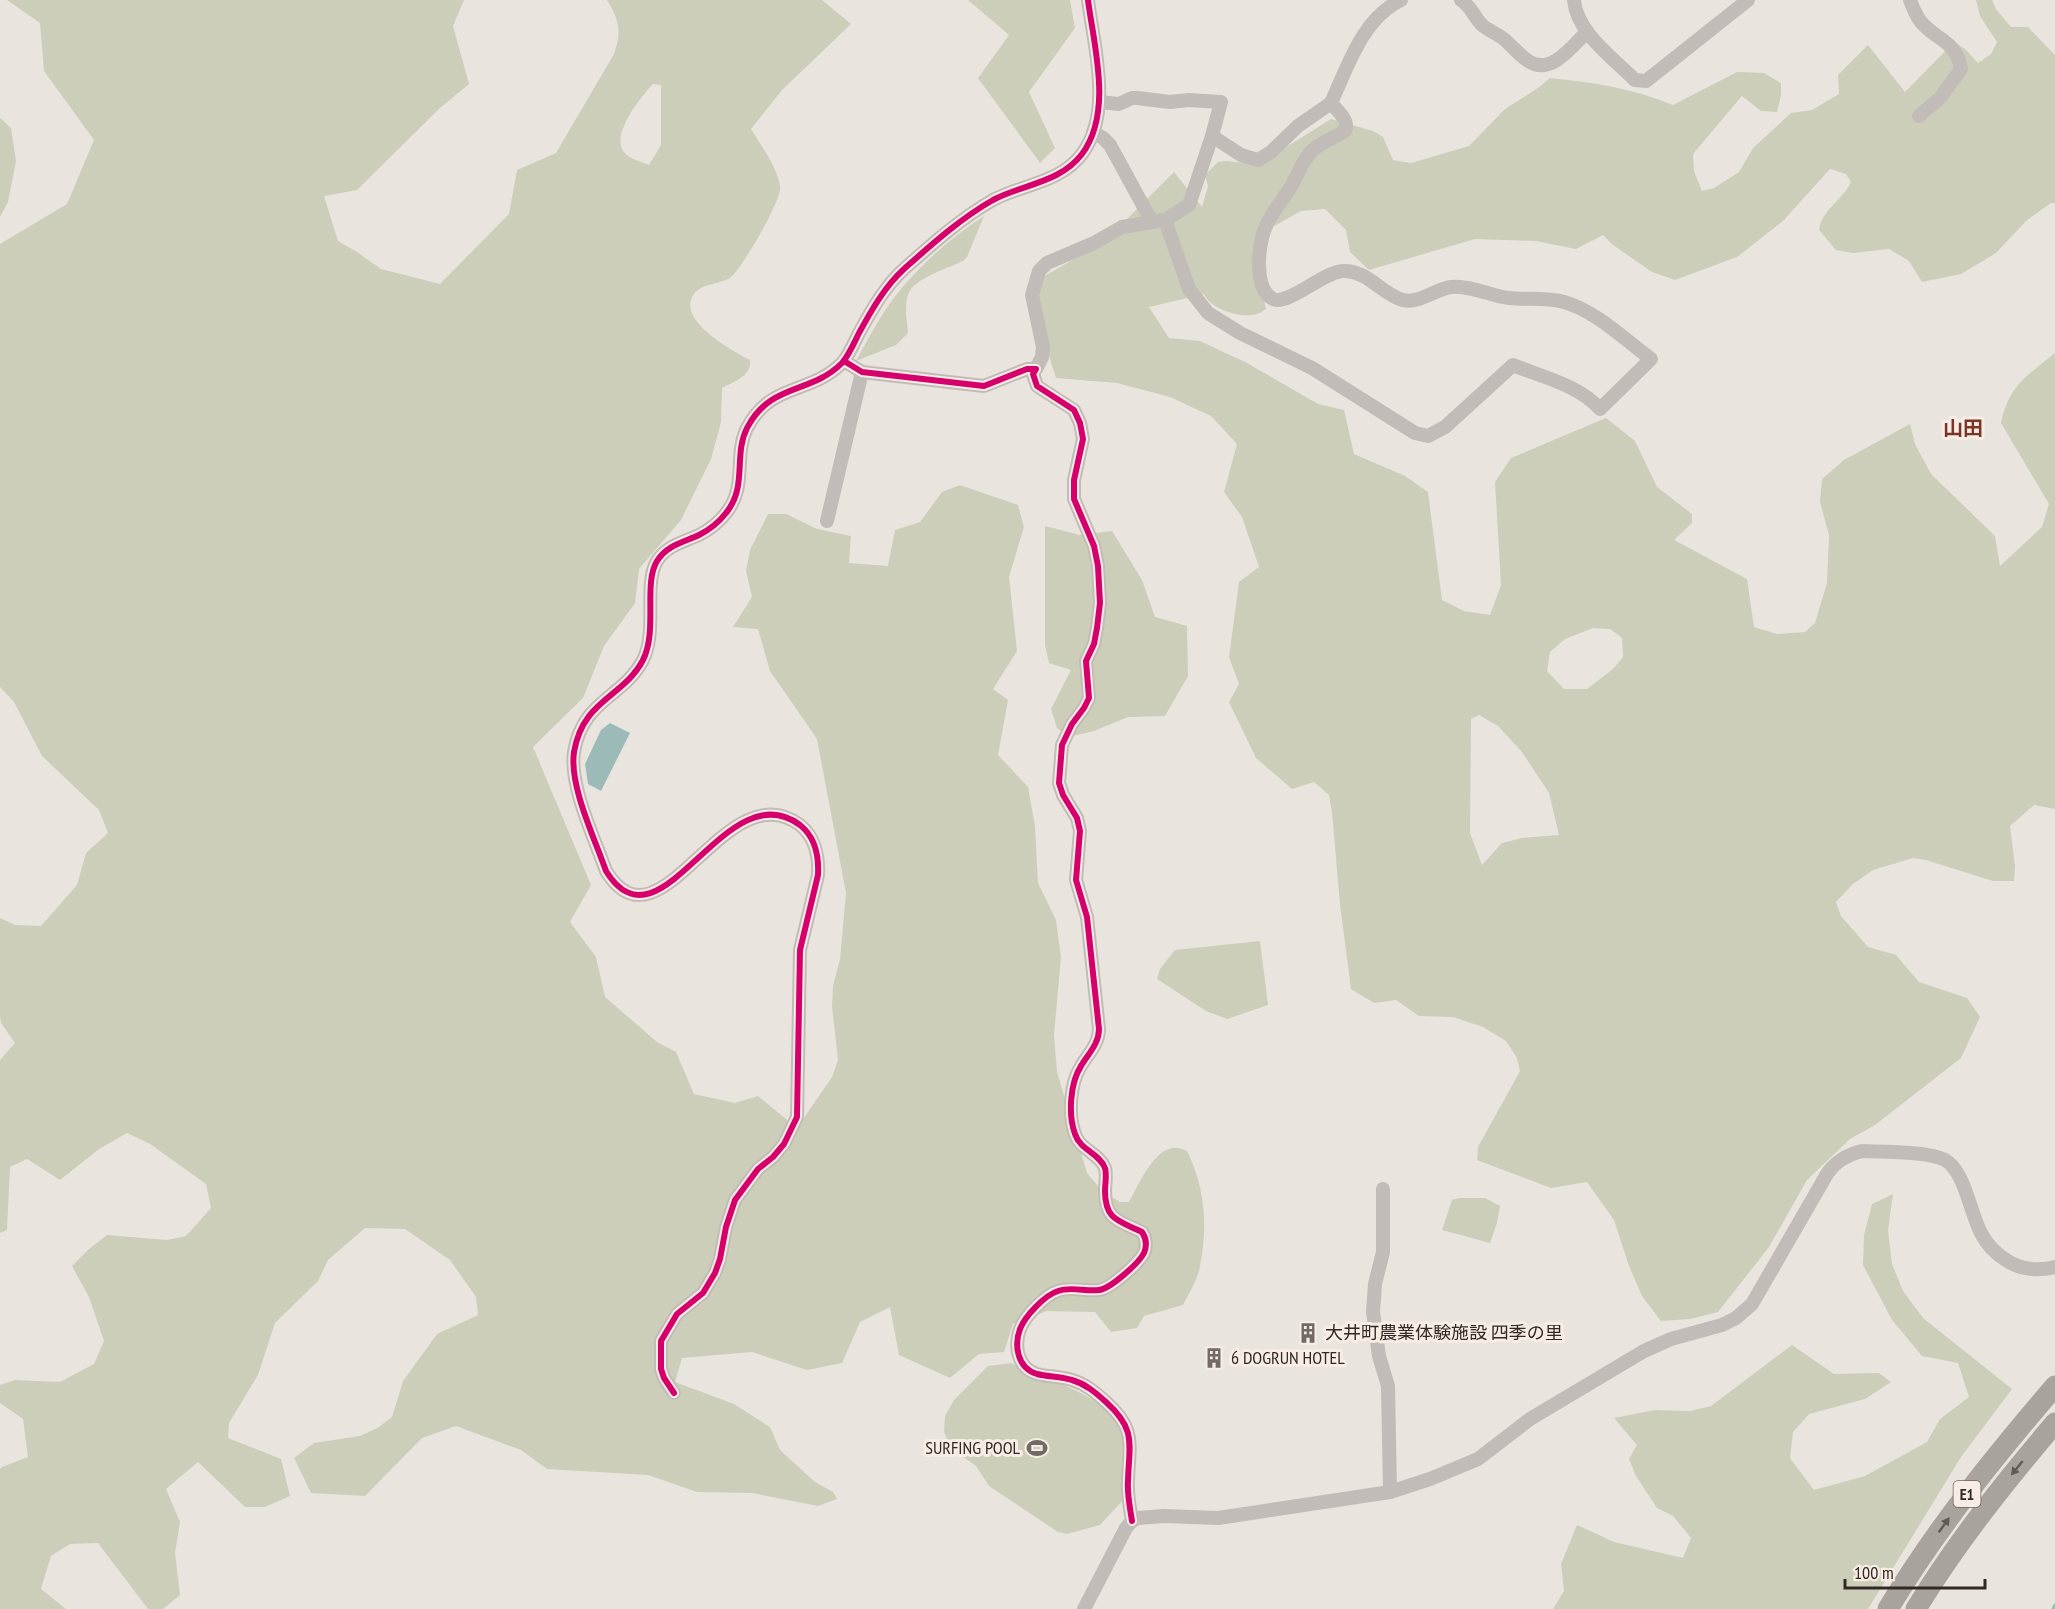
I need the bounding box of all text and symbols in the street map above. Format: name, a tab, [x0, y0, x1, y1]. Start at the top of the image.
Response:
district label: 山田	[1943, 415, 1983, 441]
building icon: 大井町農業体験施設 四季の里	[1296, 1321, 1320, 1345]
place label: 大井町農業体験施設 四季の里	[1325, 1321, 1563, 1344]
building icon: 6 DOGRUN HOTEL	[1202, 1346, 1226, 1370]
place label: 6 DOGRUN HOTEL	[1231, 1346, 1345, 1369]
place label: SURFING POOL	[925, 1436, 1021, 1459]
sports icon: SURFING POOL	[1025, 1436, 1049, 1460]
one-way arrow	[2011, 1460, 2024, 1476]
road number: E1	[1954, 1481, 1980, 1507]
one-way arrow	[1938, 1518, 1950, 1534]
scale bar	[1845, 1552, 1984, 1590]
text: 100 m	[1854, 1561, 1894, 1584]

